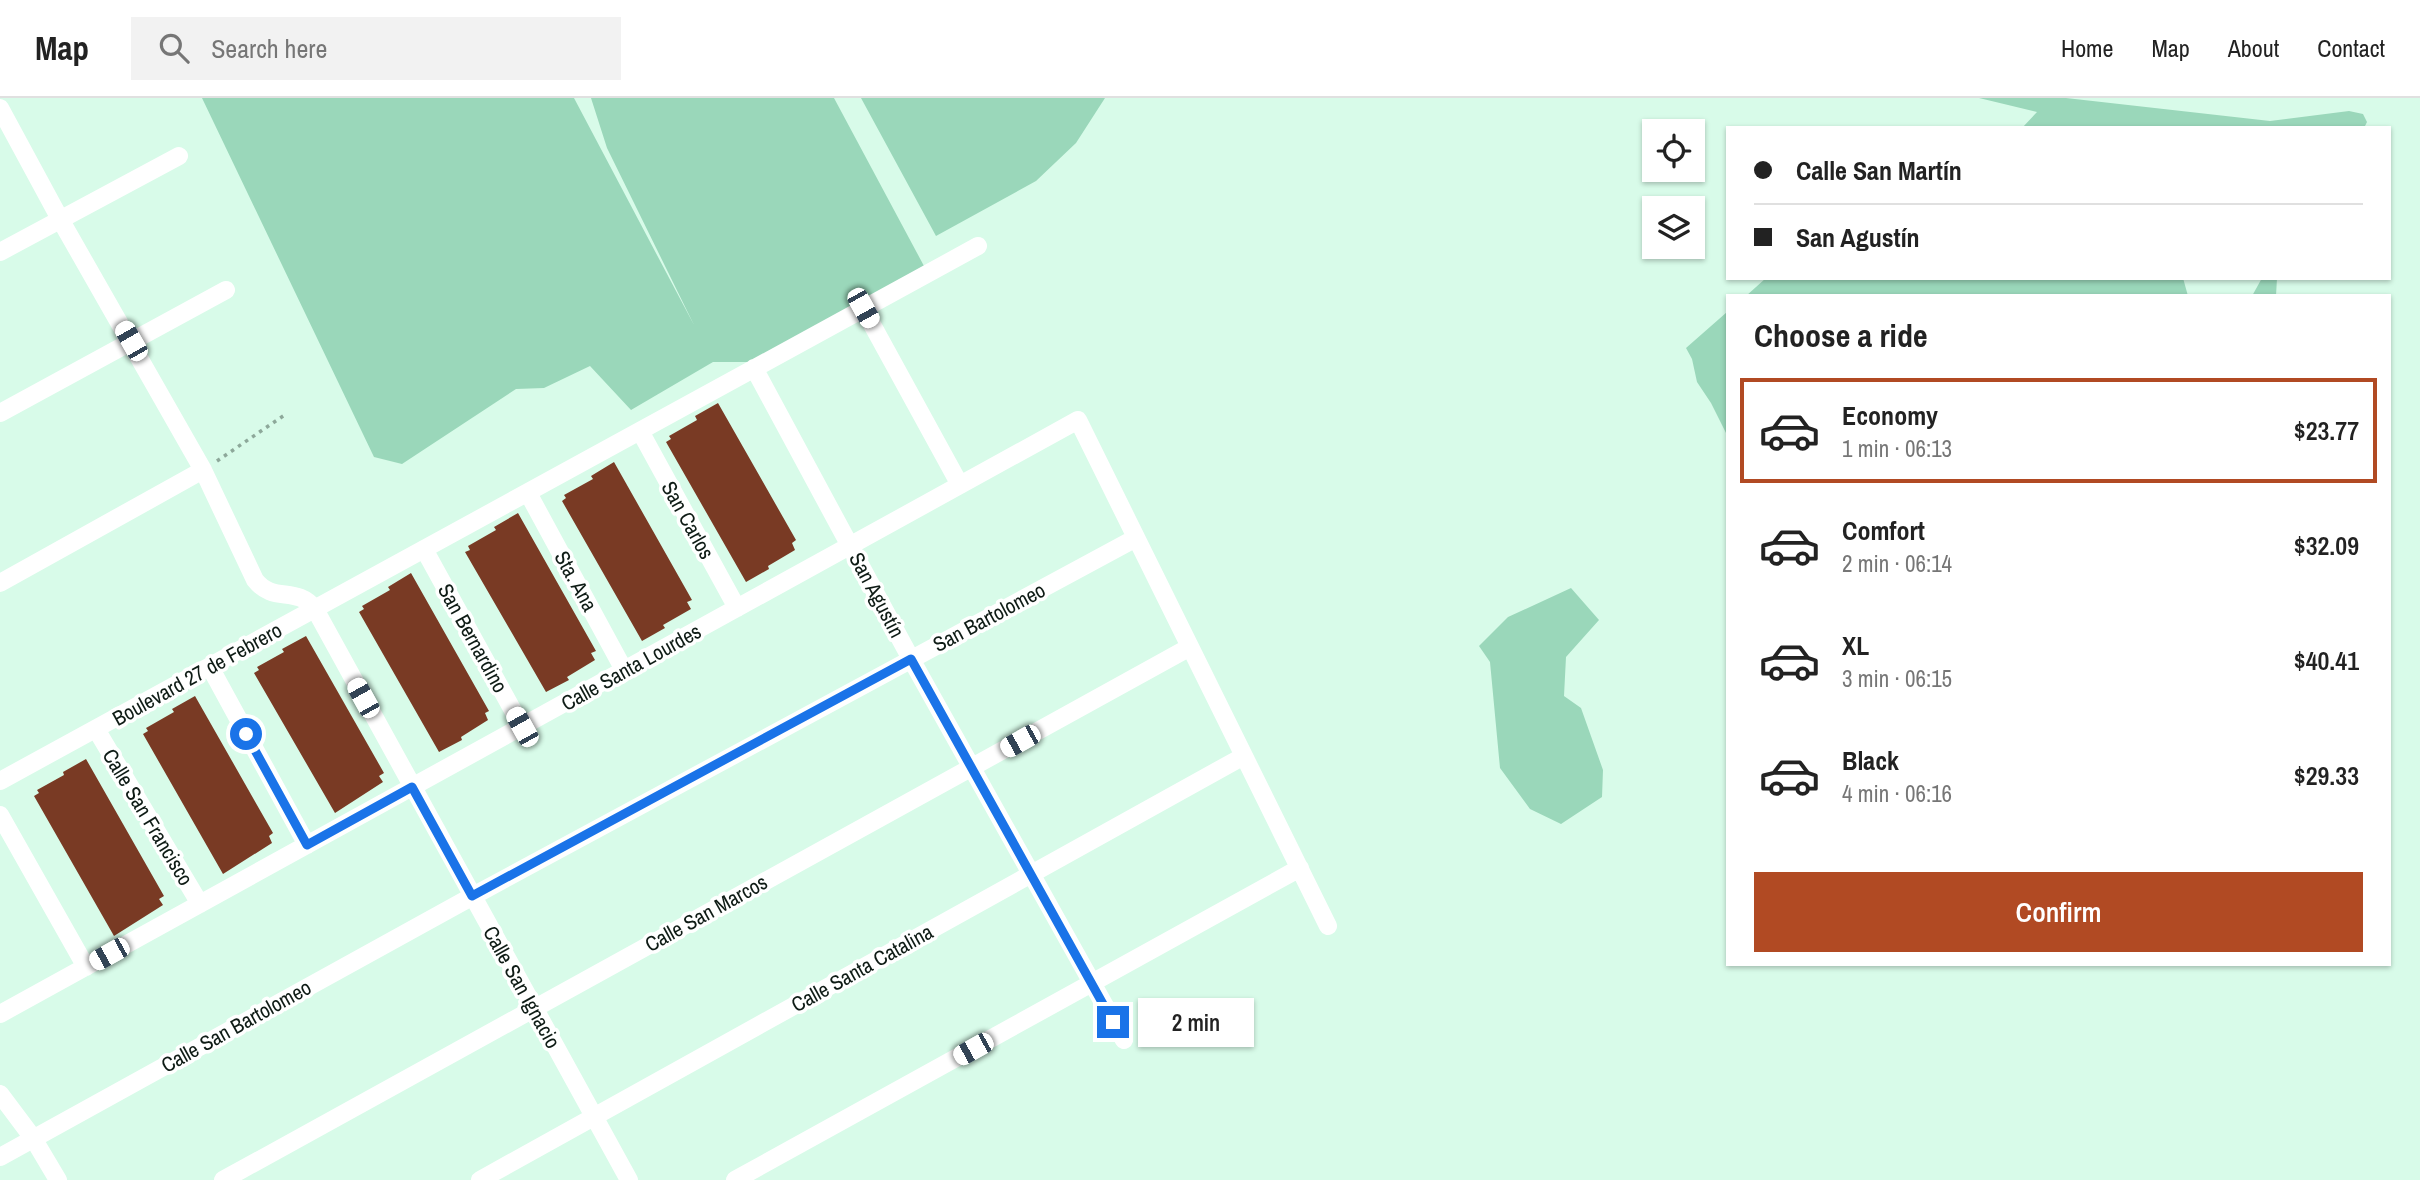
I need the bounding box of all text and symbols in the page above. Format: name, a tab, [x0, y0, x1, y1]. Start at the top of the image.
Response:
search box	[131, 17, 621, 80]
text: Map	[35, 26, 89, 70]
icon: search	[155, 29, 193, 67]
text: Search here	[211, 31, 327, 66]
text: Home	[2061, 32, 2113, 64]
text: Map	[2151, 32, 2190, 64]
text: About	[2228, 32, 2279, 64]
text: Contact	[2317, 32, 2385, 64]
map controls	[1642, 119, 1705, 259]
button: locate	[1642, 119, 1705, 182]
text: Calle San Martín	[1796, 153, 1962, 188]
button: layers	[1642, 196, 1705, 259]
text: San Agustín	[1796, 220, 1920, 255]
car	[844, 285, 883, 331]
text: Choose a ride	[1754, 314, 1928, 357]
car	[112, 318, 151, 364]
text: Economy	[1842, 398, 1938, 433]
icon: car	[1758, 399, 1821, 462]
text: $23.77	[2294, 413, 2359, 448]
text: 1 min · 06:13	[1842, 433, 1952, 464]
street label: San Carlos	[655, 476, 721, 564]
text: Comfort	[1842, 513, 1925, 548]
icon: car	[1758, 514, 1821, 577]
text: $32.09	[2294, 528, 2359, 563]
street label: Sta. Ana	[548, 545, 605, 617]
street label: San Agustín	[842, 547, 912, 643]
text: 2 min · 06:14	[1842, 548, 1952, 579]
street label: San Bartolomeo	[928, 575, 1050, 659]
street label: San Bernardino	[431, 578, 515, 698]
street label: Boulevard 27 de Febrero	[107, 615, 287, 733]
street label: Calle Santa Lourdes	[556, 616, 706, 718]
text: XL	[1842, 628, 1869, 663]
icon: car	[1758, 629, 1821, 692]
text: $40.41	[2294, 643, 2359, 678]
text: 3 min · 06:15	[1842, 663, 1952, 694]
car	[344, 675, 383, 721]
car	[503, 704, 542, 750]
route start	[230, 718, 262, 750]
car	[997, 722, 1044, 760]
street label: Calle San Francisco	[96, 743, 200, 891]
text: Black	[1842, 743, 1899, 778]
icon: car	[1758, 744, 1821, 807]
text: $29.33	[2294, 758, 2359, 793]
text: 4 min · 06:16	[1842, 778, 1952, 809]
street label: Calle San Marcos	[640, 867, 772, 959]
button: Confirm	[1754, 872, 2363, 952]
street label: Calle Santa Catalina	[786, 917, 938, 1019]
street label: Calle San Ignacio	[476, 921, 568, 1053]
car	[86, 935, 133, 973]
street label: Calle San Bartolomeo	[156, 973, 316, 1079]
callout: 2 min	[1138, 998, 1253, 1046]
route end	[1097, 1006, 1129, 1038]
text: 2 min	[1172, 1007, 1220, 1038]
car	[950, 1030, 997, 1068]

